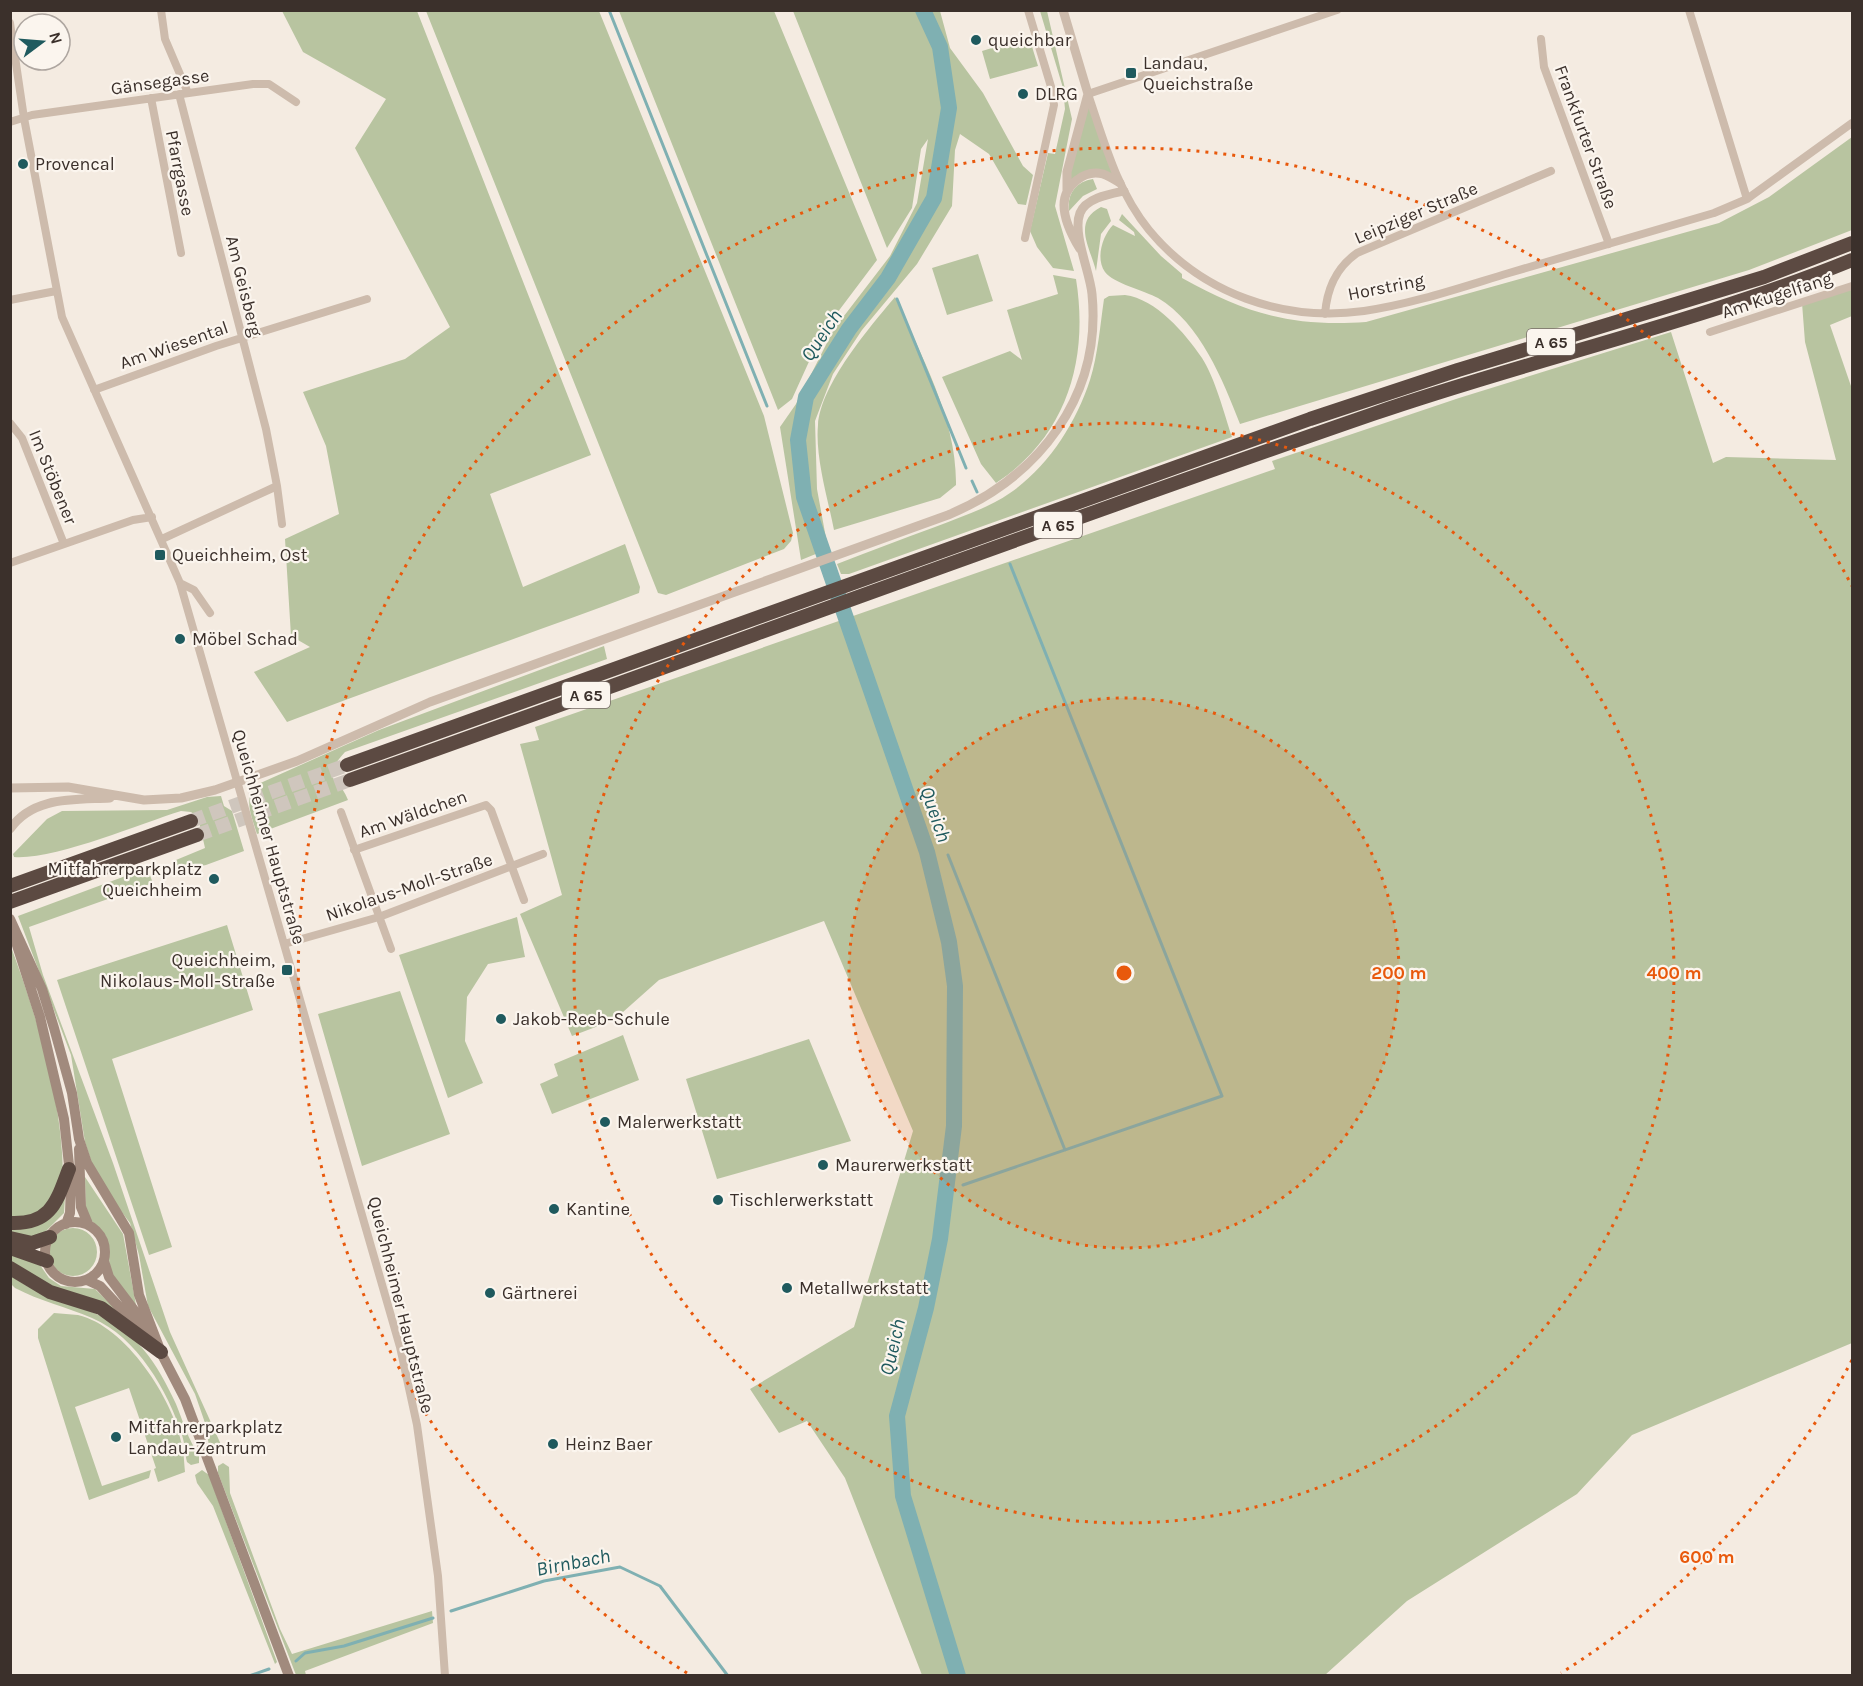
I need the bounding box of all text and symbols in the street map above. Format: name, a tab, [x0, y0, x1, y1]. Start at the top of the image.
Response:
north arrow	[12, 12, 72, 72]
place label: queichbar	[988, 29, 1072, 51]
text: N	[45, 30, 67, 46]
marker: queichbar	[969, 33, 983, 47]
place label: Landau, Queichstraße	[1143, 52, 1253, 95]
street label: Frankfurter Straße	[1550, 62, 1622, 212]
street label: Gänsegasse	[109, 64, 211, 100]
marker: Landau, Queichstraße	[1124, 66, 1138, 80]
place label: DLRG	[1035, 83, 1078, 105]
marker: DLRG	[1016, 87, 1030, 101]
street label: Pfarrgasse	[161, 128, 199, 218]
place label: Provencal	[35, 153, 115, 175]
marker: Provencal	[16, 157, 30, 171]
street label: Leipziger Straße	[1351, 177, 1481, 249]
street label: Am Geisberg	[221, 233, 267, 339]
street label: Am Kugelfang	[1719, 267, 1835, 323]
street label: Horstring	[1346, 269, 1426, 305]
water label: Queich	[796, 305, 847, 366]
street label: Am Wiesental	[117, 316, 231, 374]
road number: A 65	[1527, 329, 1575, 355]
street label: Im Stöbener	[24, 426, 82, 528]
road number: A 65	[1034, 512, 1082, 538]
place label: Queichheim, Ost	[172, 544, 308, 566]
marker: Queichheim, Ost	[153, 548, 167, 562]
place label: Möbel Schad	[192, 628, 298, 650]
marker: Möbel Schad	[173, 632, 187, 646]
road number: A 65	[562, 682, 610, 708]
street label: Queichheimer Hauptstraße	[228, 727, 310, 947]
water label: Queich	[915, 783, 956, 845]
street label: Am Wäldchen	[356, 785, 470, 843]
street label: Nikolaus-Moll-Straße	[323, 848, 495, 926]
place label: Mitfahrerparkplatz Queichheim	[48, 858, 202, 901]
marker: Mitfahrerparkplatz Queichheim	[207, 872, 221, 886]
place label: Queichheim, Nikolaus-Moll-Straße	[100, 949, 275, 992]
text: 200 m	[1371, 962, 1427, 984]
text: 400 m	[1646, 962, 1702, 984]
marker: Queichheim, Nikolaus-Moll-Straße	[280, 963, 294, 977]
centre of rings	[1114, 963, 1134, 983]
place label: Jakob-Reeb-Schule	[513, 1008, 670, 1030]
marker: Jakob-Reeb-Schule	[494, 1012, 508, 1026]
place label: Malerwerkstatt	[617, 1111, 742, 1133]
marker: Malerwerkstatt	[598, 1115, 612, 1129]
place label: Maurerwerkstatt	[835, 1154, 972, 1176]
marker: Maurerwerkstatt	[816, 1158, 830, 1172]
place label: Tischlerwerkstatt	[730, 1189, 874, 1211]
marker: Tischlerwerkstatt	[711, 1193, 725, 1207]
street label: Queichheimer Hauptstraße	[363, 1194, 439, 1416]
place label: Kantine	[566, 1198, 630, 1220]
marker: Kantine	[547, 1202, 561, 1216]
place label: Metallwerkstatt	[799, 1277, 929, 1299]
marker: Metallwerkstatt	[780, 1281, 794, 1295]
place label: Gärtnerei	[502, 1282, 578, 1304]
marker: Gärtnerei	[483, 1286, 497, 1300]
water label: Queich	[875, 1317, 910, 1378]
place label: Mitfahrerparkplatz Landau-Zentrum	[128, 1416, 282, 1459]
marker: Mitfahrerparkplatz Landau-Zentrum	[109, 1430, 123, 1444]
place label: Heinz Baer	[565, 1433, 653, 1455]
marker: Heinz Baer	[546, 1437, 560, 1451]
water label: Birnbach	[534, 1544, 612, 1581]
text: 600 m	[1679, 1546, 1735, 1568]

